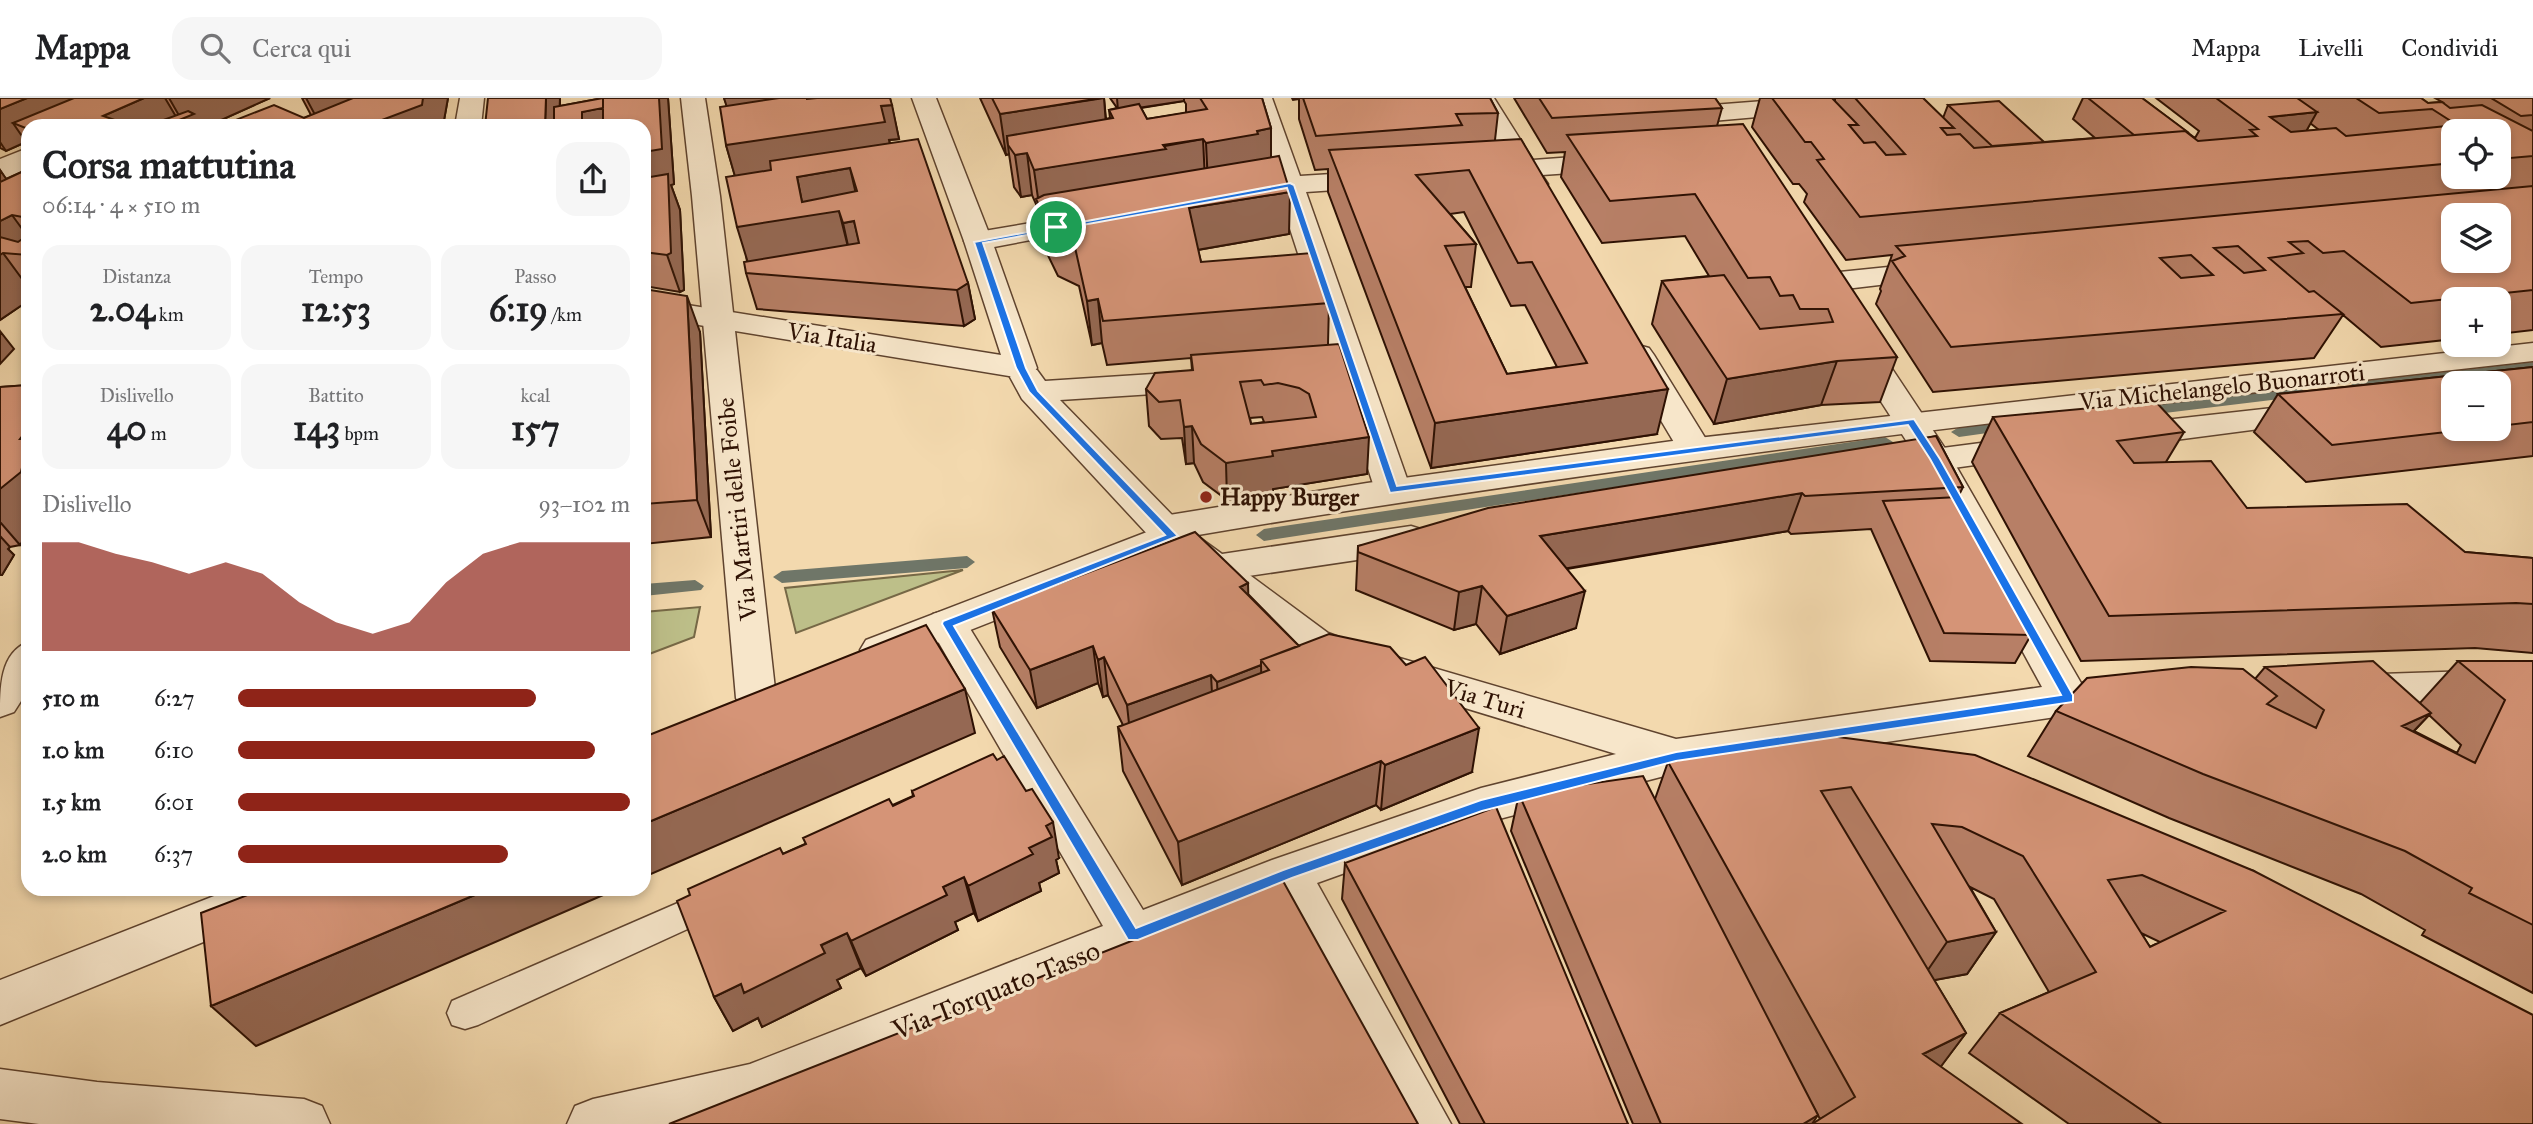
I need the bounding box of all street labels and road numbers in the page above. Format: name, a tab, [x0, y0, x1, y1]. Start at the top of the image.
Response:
street label: Via Italia	[784, 316, 880, 360]
street label: Via Michelangelo Buonarroti	[2077, 357, 2367, 417]
street label: Via Martiri delle Foibe	[710, 396, 764, 623]
street label: Via Turi	[1440, 672, 1529, 726]
street label: Via Torquato Tasso	[886, 932, 1105, 1048]

